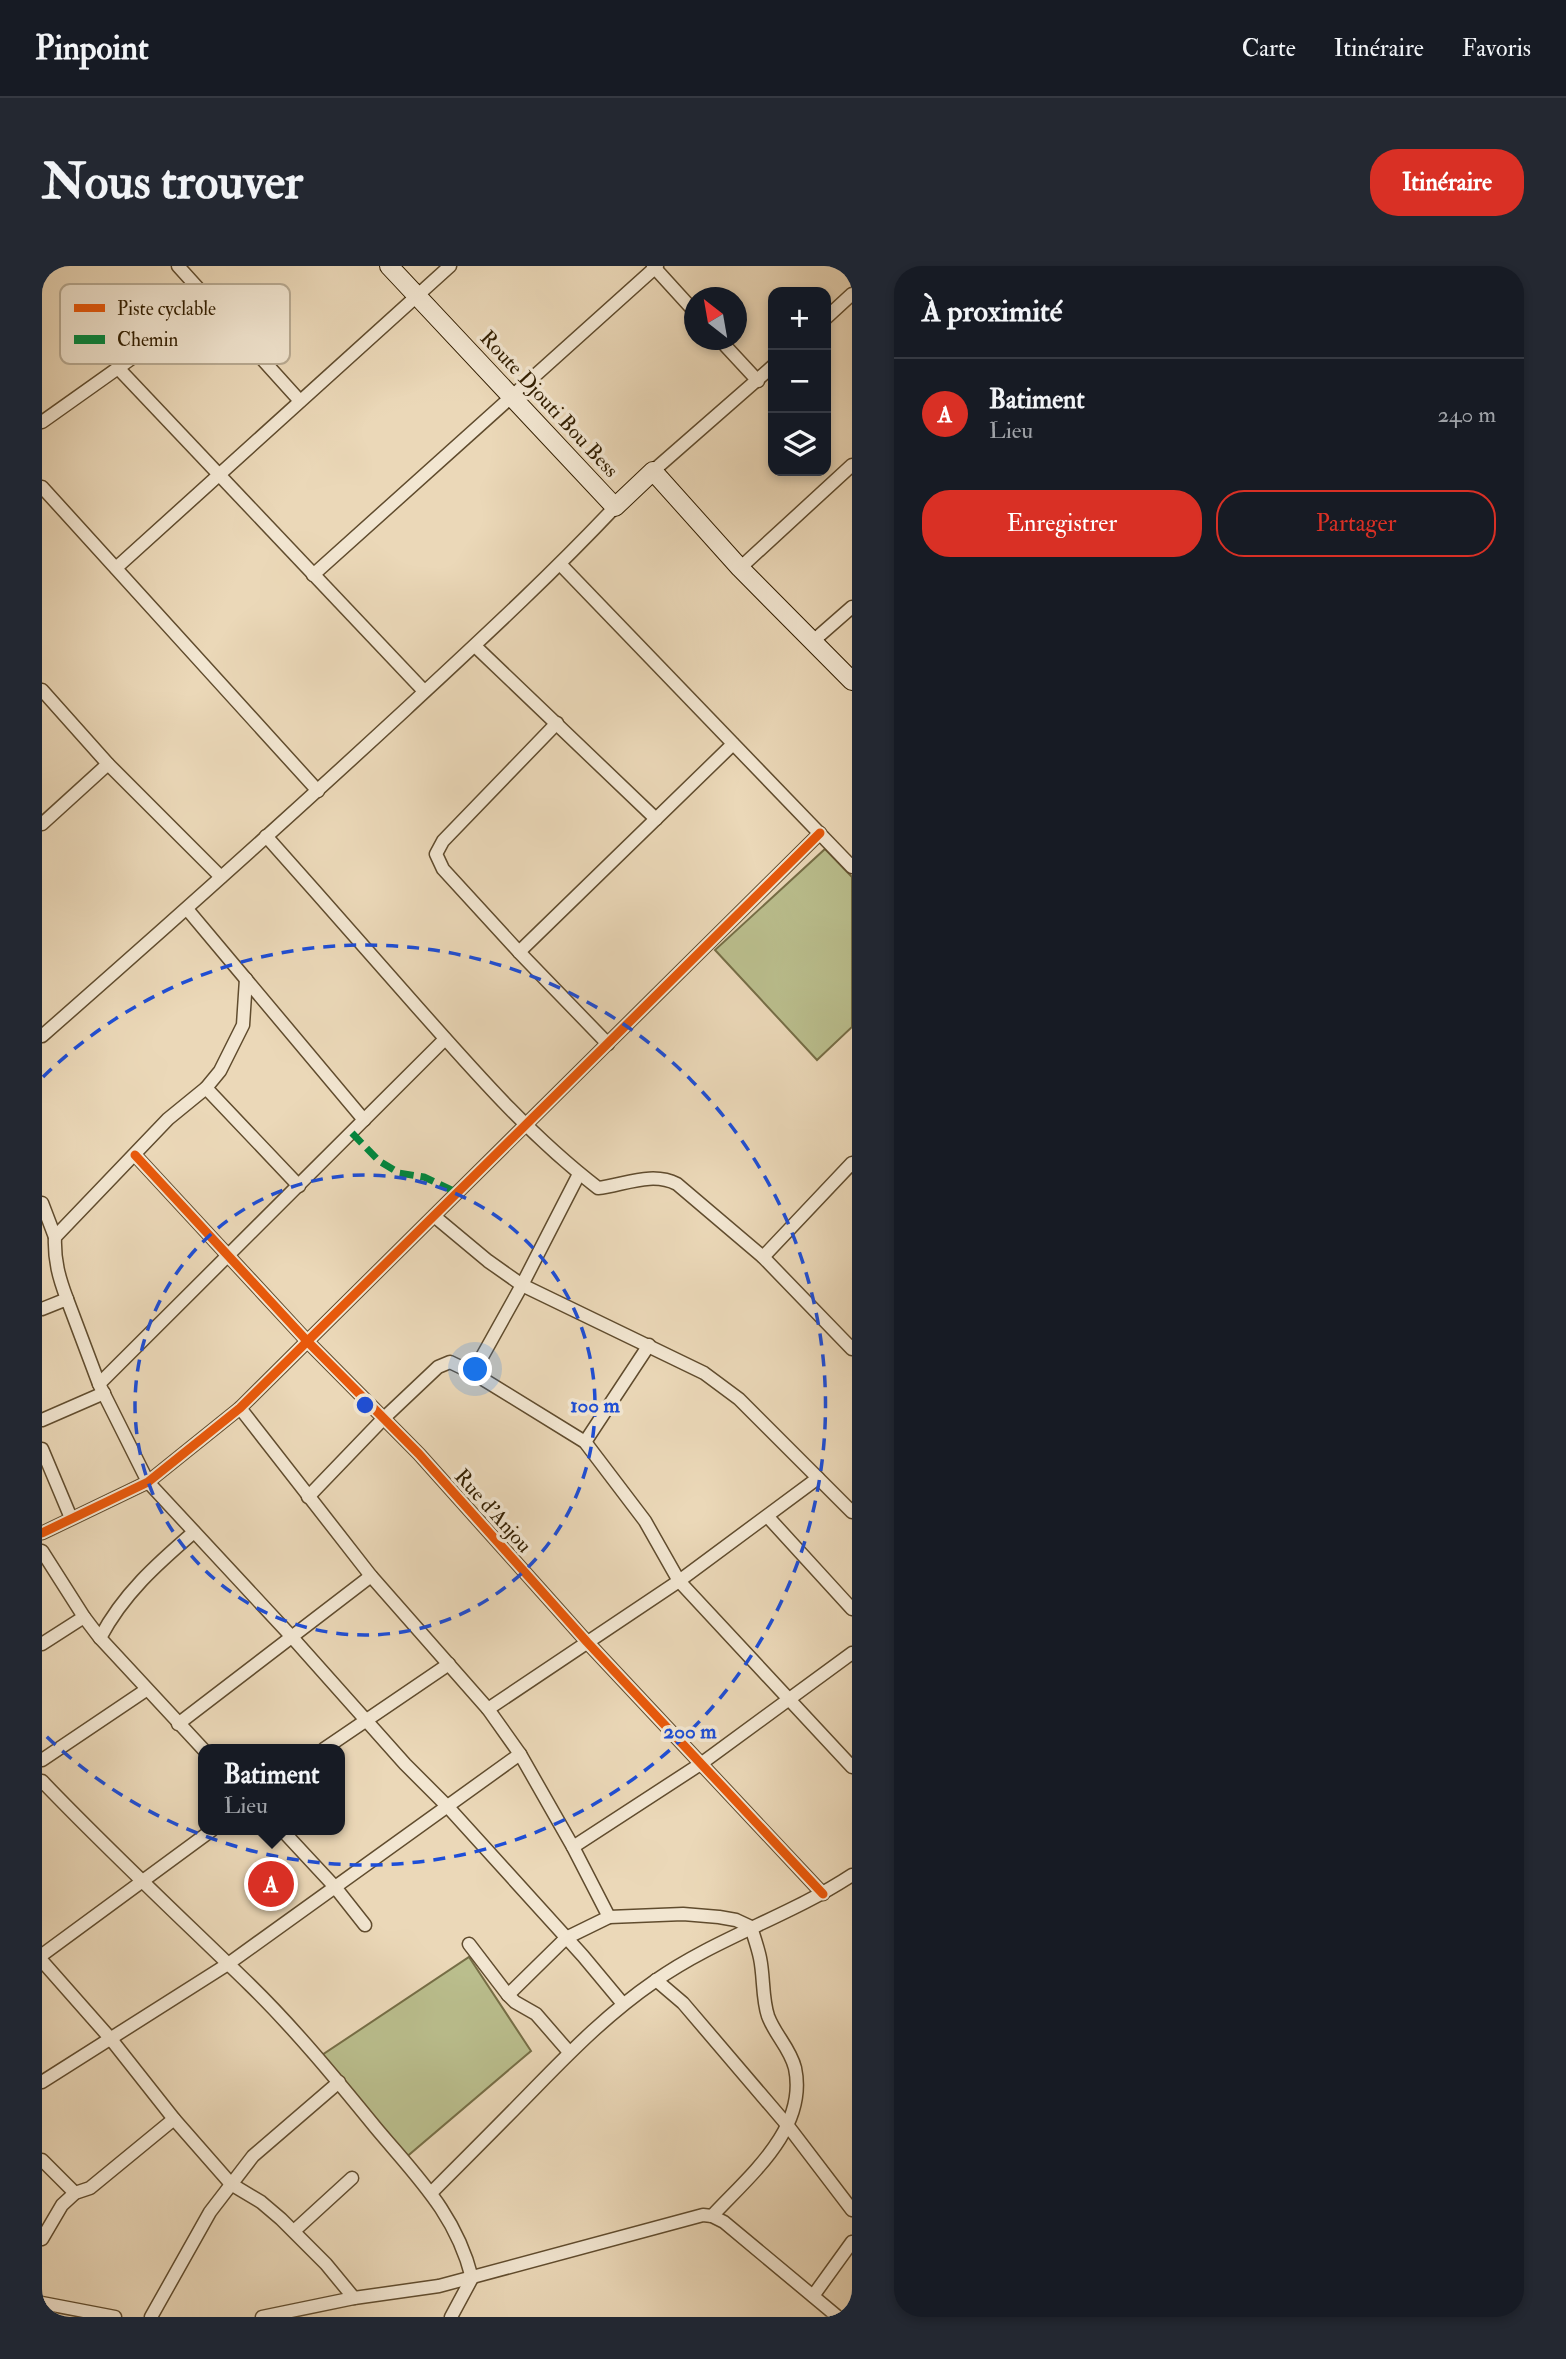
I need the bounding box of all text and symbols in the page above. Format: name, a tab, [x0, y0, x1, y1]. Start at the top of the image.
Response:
text: Pinpoint	[35, 28, 149, 69]
text: Carte	[1242, 33, 1296, 64]
text: Itinéraire	[1334, 33, 1424, 64]
text: Favoris	[1462, 33, 1531, 64]
button: Itinéraire	[1370, 149, 1524, 216]
text: Nous trouver	[42, 152, 303, 213]
legend	[60, 284, 290, 364]
north arrow	[684, 287, 747, 350]
map controls	[768, 287, 831, 476]
button: +	[768, 287, 831, 350]
text: À proximité	[922, 293, 1062, 330]
text: Piste cyclable	[117, 297, 216, 321]
street label: Route Djouti Bou Bess	[474, 325, 624, 483]
text: Chemin	[117, 328, 179, 352]
button: −	[768, 350, 831, 413]
text: Batiment	[989, 384, 1085, 416]
text: A	[938, 400, 952, 429]
text: 240 m	[1437, 400, 1496, 429]
button: layers	[768, 413, 831, 476]
text: Lieu	[989, 416, 1033, 445]
button: Enregistrer	[922, 490, 1202, 557]
button: Partager	[1216, 490, 1496, 557]
your location	[458, 1352, 492, 1386]
text: 100 m	[570, 1392, 621, 1419]
centre of rings	[353, 1393, 377, 1417]
street label: Rue d’Anjou	[448, 1463, 538, 1559]
text: 200 m	[664, 1718, 717, 1745]
popup	[198, 1744, 345, 1835]
text: Batiment	[224, 1759, 319, 1791]
text: Lieu	[224, 1791, 268, 1820]
pin: A	[248, 1858, 294, 1910]

